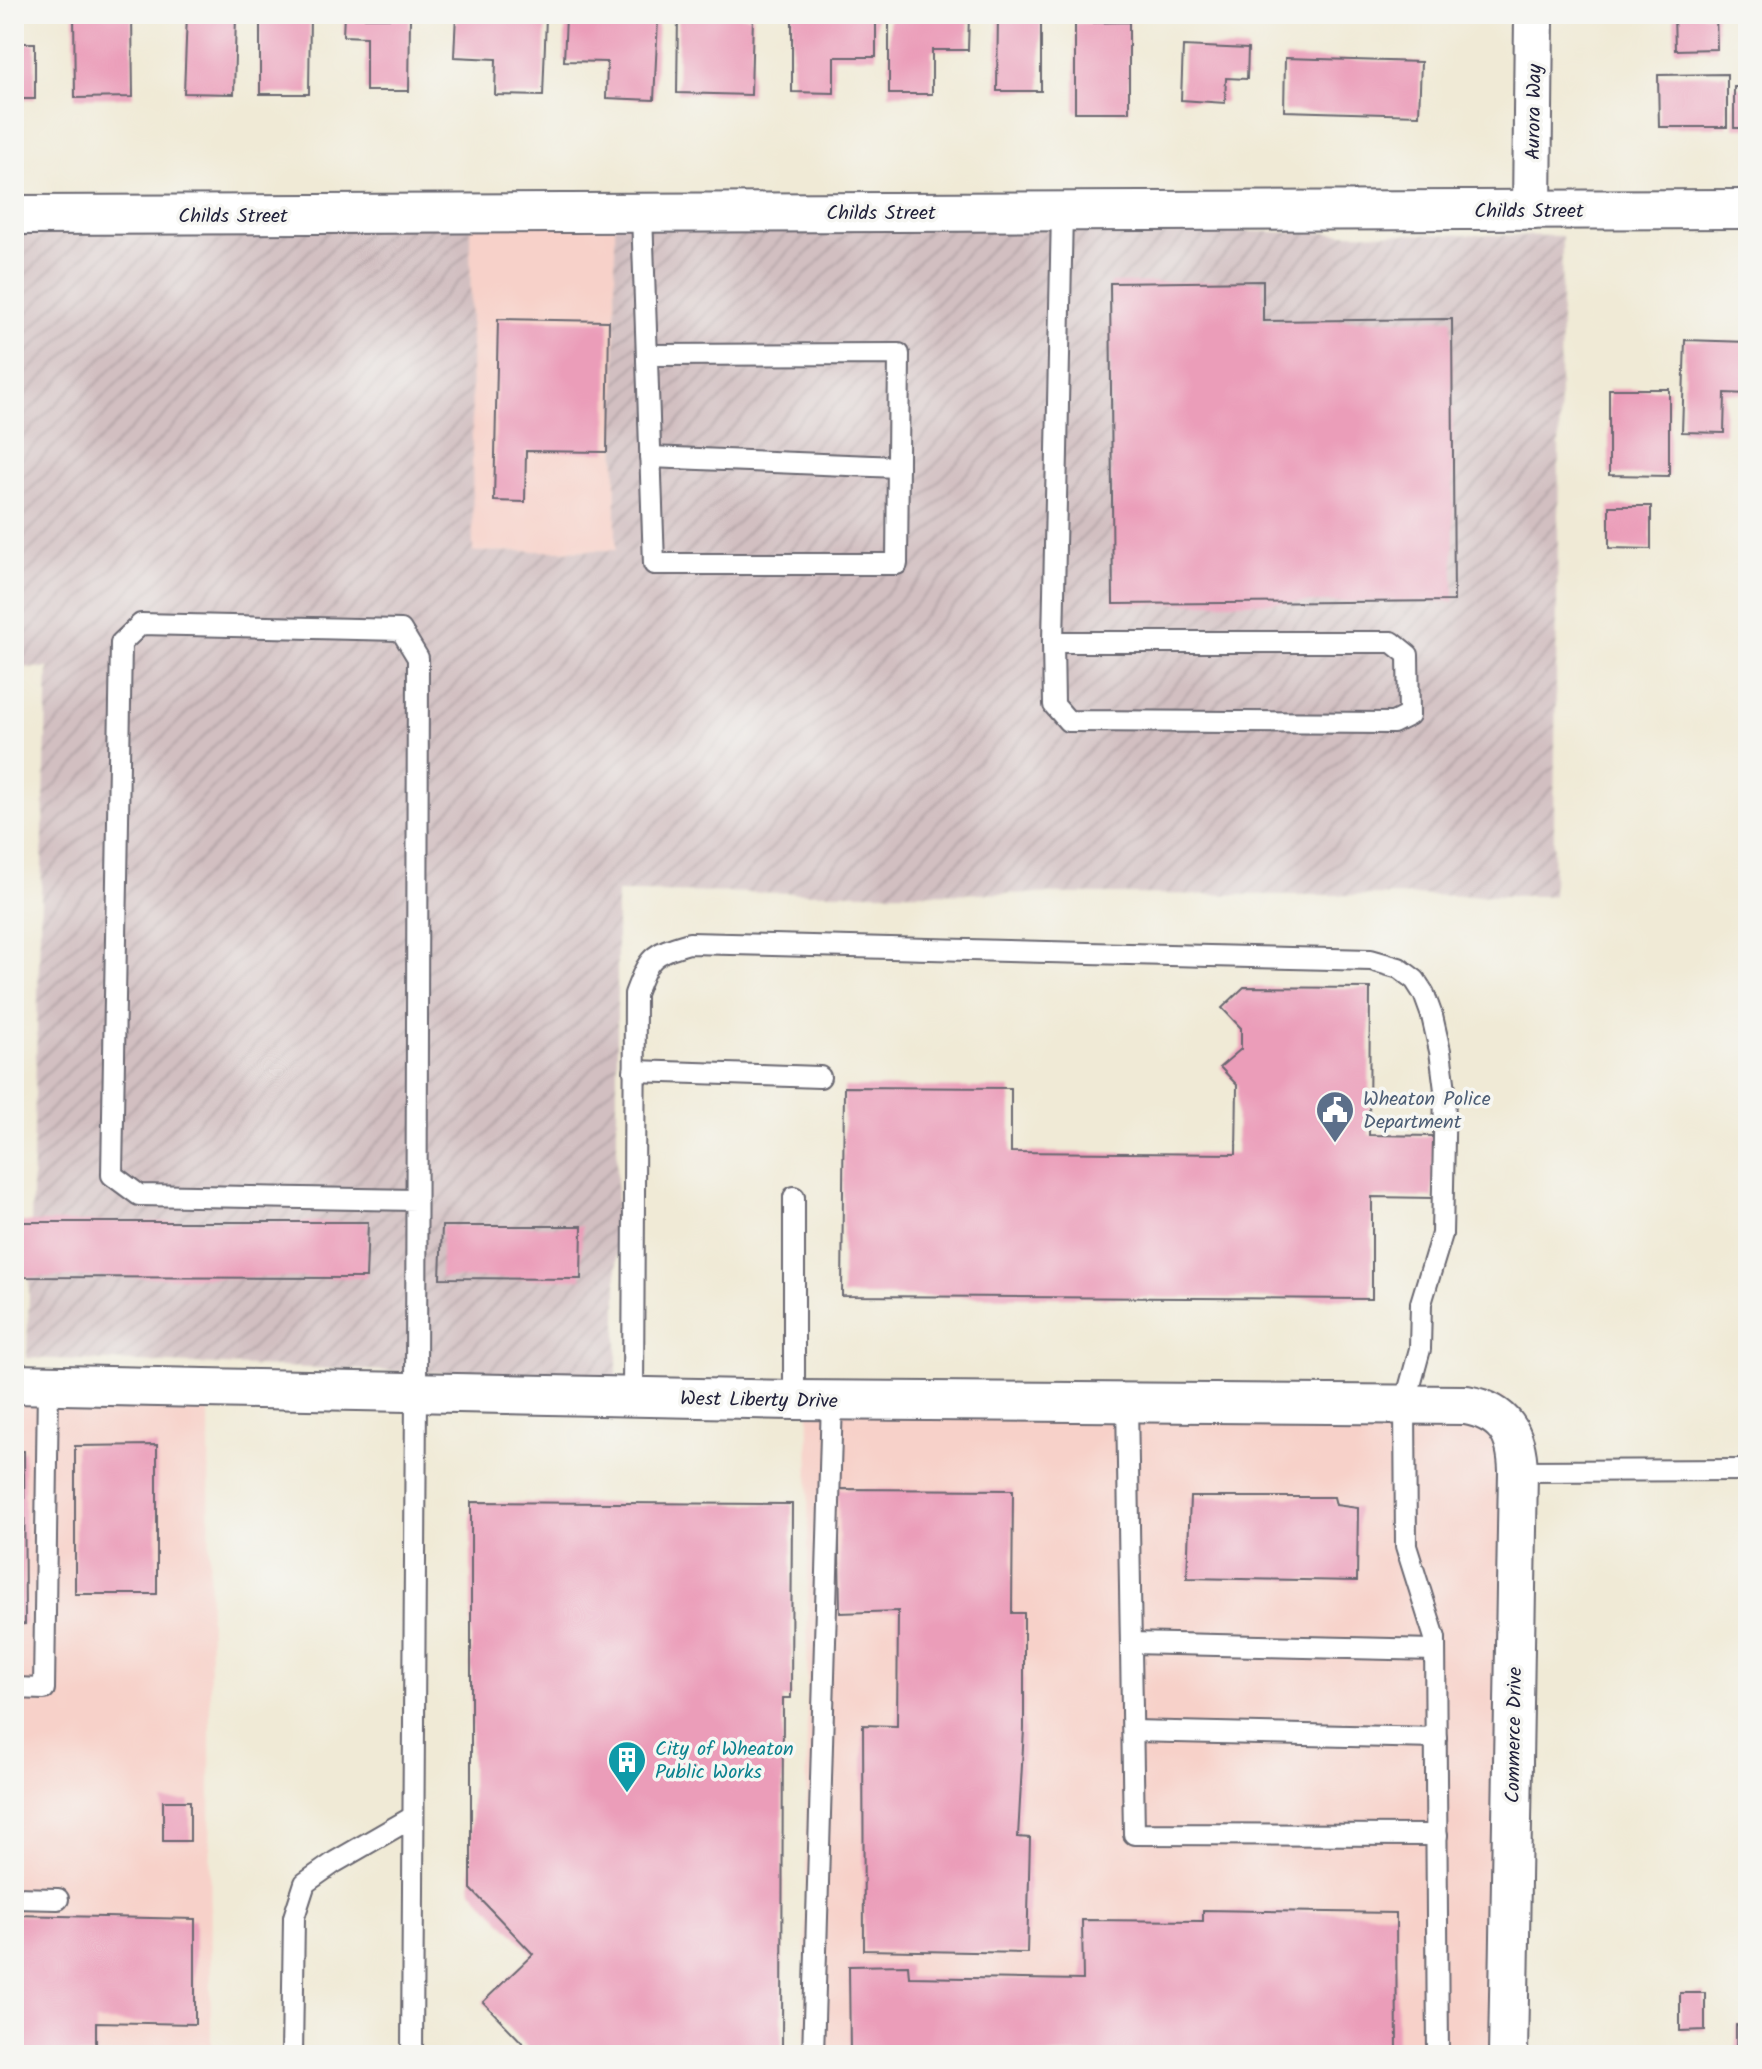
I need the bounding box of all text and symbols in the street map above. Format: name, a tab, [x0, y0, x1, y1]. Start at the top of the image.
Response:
street label: Aurora Way	[1518, 63, 1552, 160]
street label: Childs Street	[1474, 196, 1584, 228]
street label: Childs Street	[826, 198, 936, 230]
street label: Childs Street	[178, 201, 288, 233]
place label: Wheaton Police Department	[1363, 1084, 1491, 1139]
public building icon: Wheaton Police Department	[1314, 1089, 1356, 1144]
street label: West Liberty Drive	[680, 1384, 838, 1418]
street label: Commerce Drive	[1498, 1667, 1532, 1803]
place label: City of Wheaton Public Works	[655, 1734, 794, 1789]
building icon: City of Wheaton Public Works	[606, 1739, 648, 1794]

